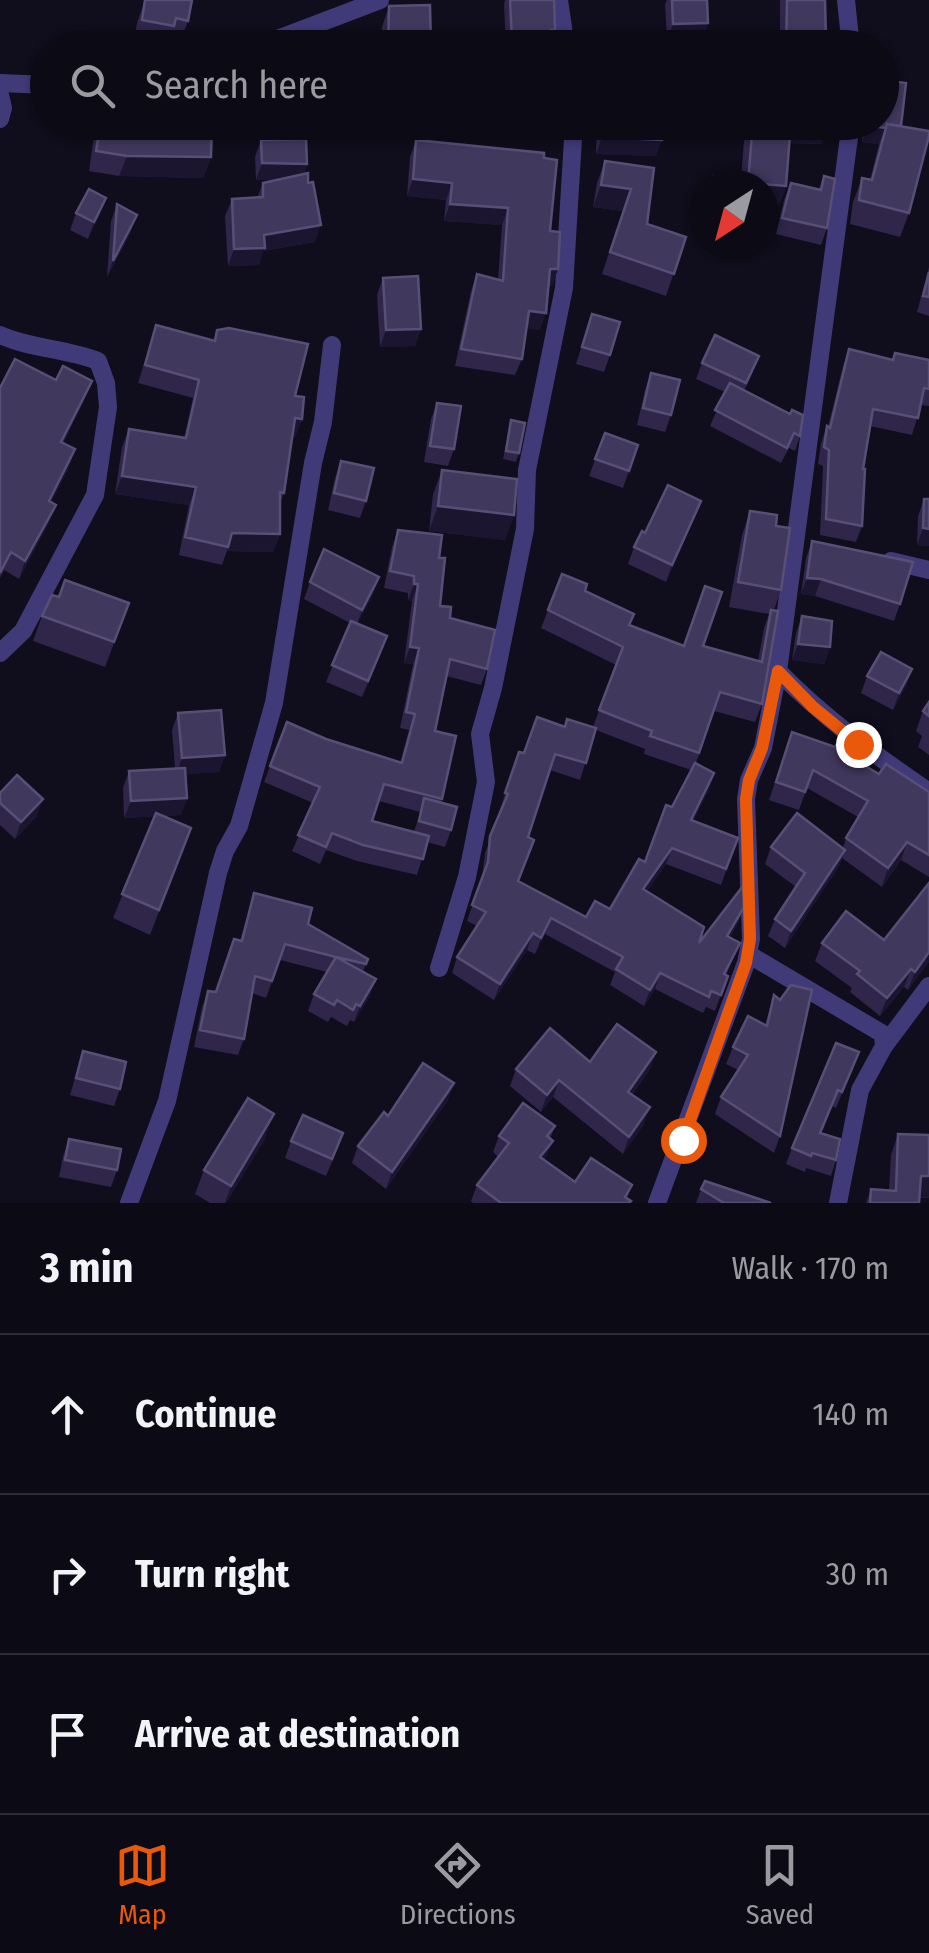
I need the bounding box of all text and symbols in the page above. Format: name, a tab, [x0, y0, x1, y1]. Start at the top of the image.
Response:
search box	[30, 30, 899, 140]
icon: search	[65, 58, 120, 113]
text: Search here	[145, 62, 328, 108]
north arrow	[689, 170, 779, 260]
route end	[836, 722, 882, 768]
route start	[661, 1118, 707, 1164]
text: 3 min	[40, 1243, 134, 1293]
text: Walk · 170 m	[732, 1249, 889, 1287]
icon: ahead	[40, 1387, 95, 1442]
text: Continue	[135, 1391, 276, 1437]
text: 140 m	[812, 1395, 889, 1433]
icon: right	[40, 1547, 95, 1602]
text: Turn right	[135, 1551, 289, 1597]
text: 30 m	[826, 1555, 889, 1593]
icon: arrive	[40, 1707, 95, 1762]
text: Arrive at destination	[135, 1711, 460, 1757]
tab: Map	[115, 1838, 170, 1931]
tab: Directions	[400, 1838, 516, 1931]
tab: Saved	[746, 1838, 814, 1931]

